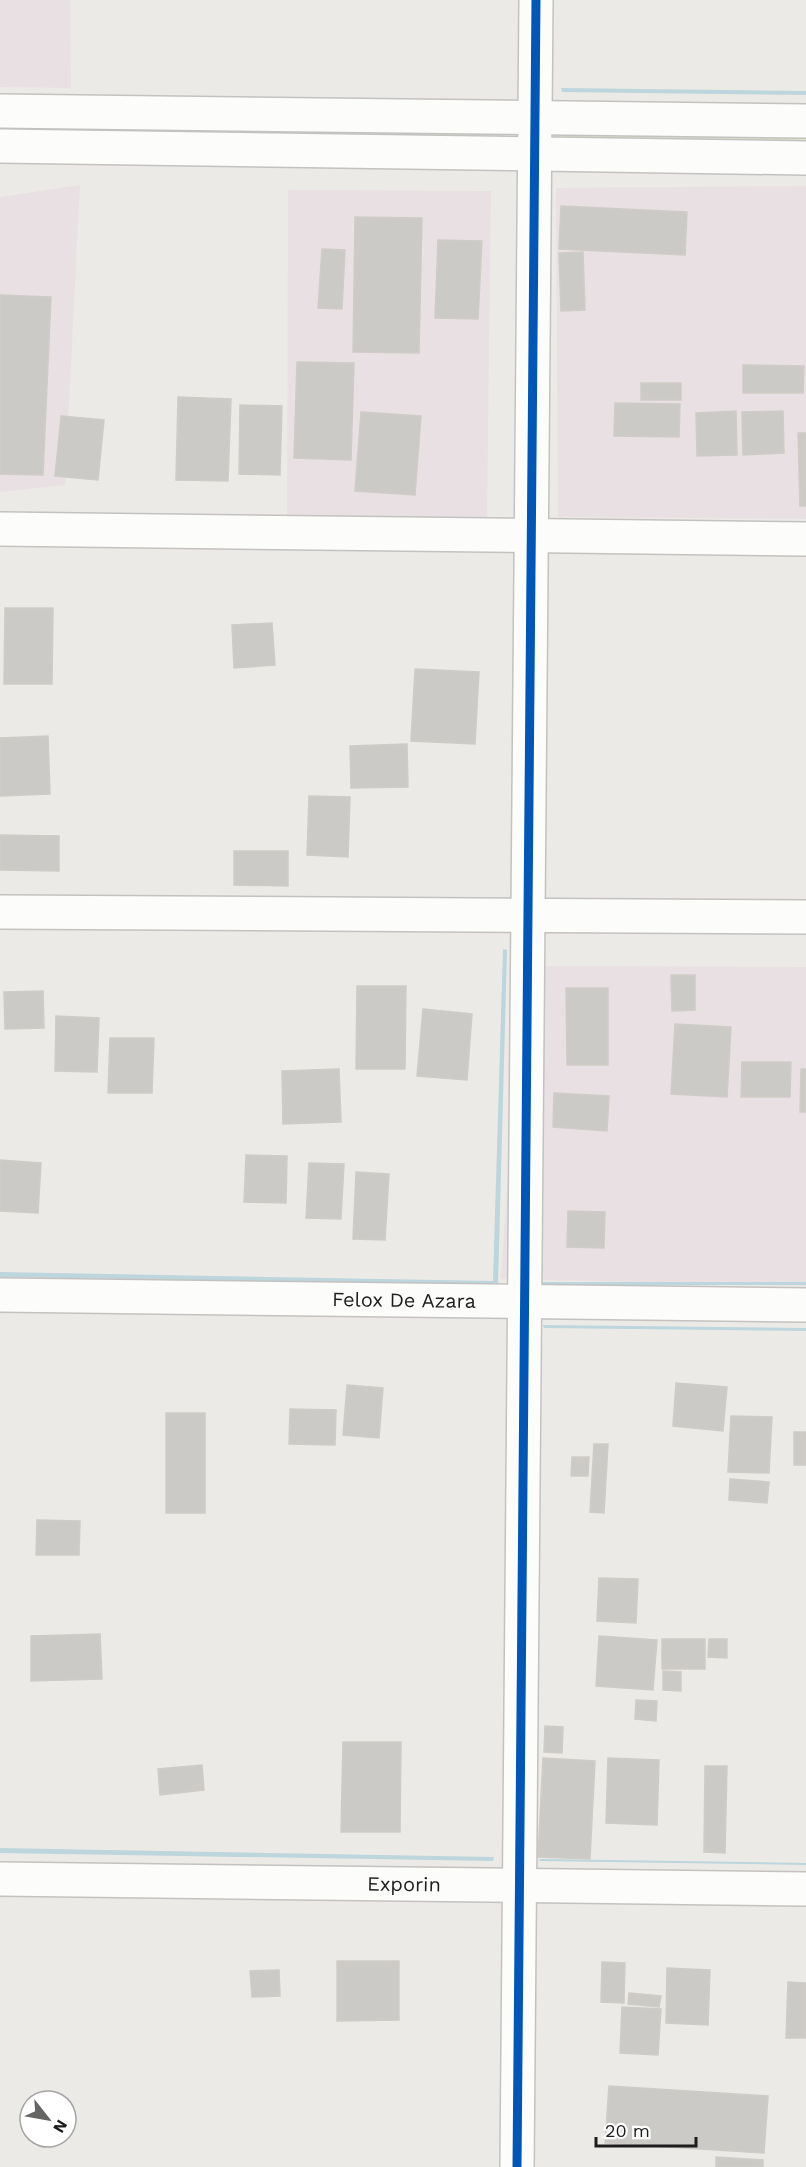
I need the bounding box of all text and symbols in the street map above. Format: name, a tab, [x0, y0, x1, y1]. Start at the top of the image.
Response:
street label: Felox De Azara	[332, 1287, 476, 1313]
street label: Exporin	[367, 1872, 441, 1896]
north arrow	[18, 2089, 78, 2149]
scale bar	[596, 2110, 696, 2148]
text: N	[49, 2116, 72, 2136]
text: 20 m	[605, 2120, 650, 2141]

